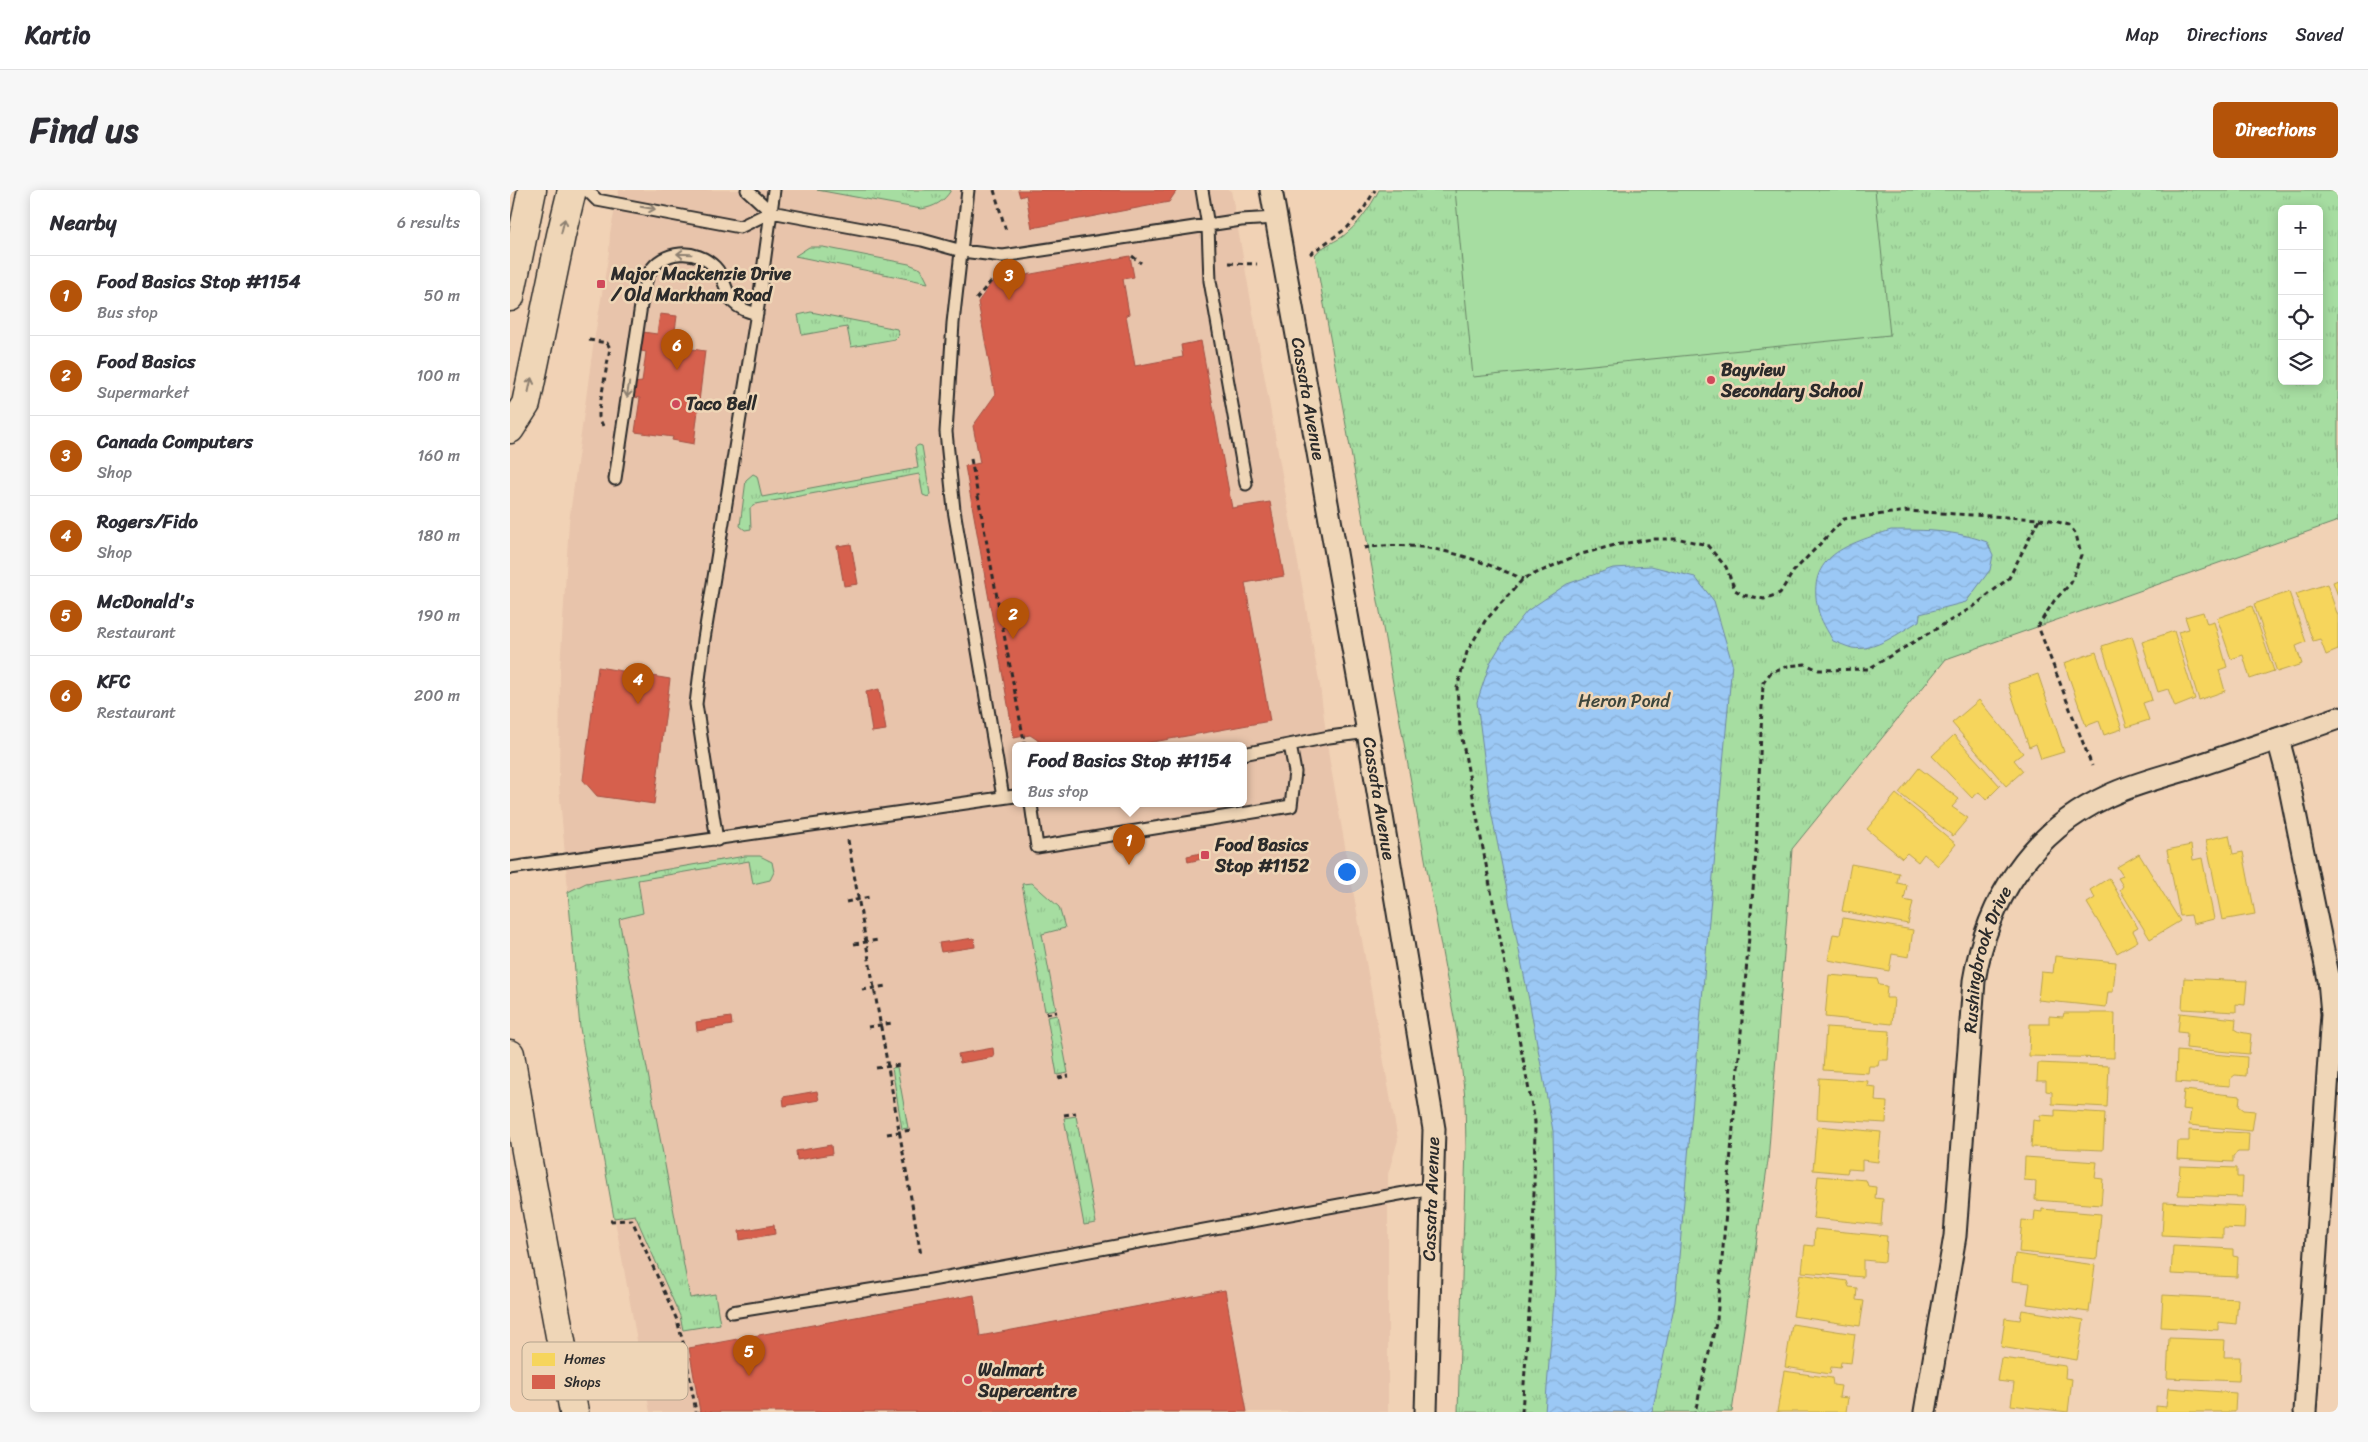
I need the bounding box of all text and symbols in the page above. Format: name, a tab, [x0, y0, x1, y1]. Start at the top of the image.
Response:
text: Kartio	[25, 14, 90, 56]
text: Map	[2126, 19, 2159, 51]
text: Directions	[2187, 19, 2268, 51]
text: Saved	[2296, 19, 2343, 51]
text: Find us	[30, 99, 138, 161]
button: Directions	[2213, 102, 2338, 158]
text: Nearby	[50, 204, 116, 242]
one-way arrow	[640, 204, 656, 214]
map controls	[2278, 205, 2323, 385]
button: +	[2278, 205, 2323, 250]
text: 6 results	[397, 208, 460, 237]
one-way arrow	[559, 219, 568, 235]
one-way arrow	[677, 250, 693, 259]
button: −	[2278, 250, 2323, 295]
place label: Major Mackenzie Drive / Old Markham Road	[610, 258, 792, 311]
pin: 3	[993, 259, 1025, 300]
text: Food Basics Stop #1154	[97, 265, 301, 298]
marker: Major Mackenzie Drive / Old Markham Road	[595, 278, 607, 290]
text: 1	[63, 281, 69, 310]
text: 50 m	[424, 281, 460, 310]
button: locate	[2278, 295, 2323, 340]
text: Bus stop	[97, 298, 158, 327]
pin: 6	[661, 329, 693, 370]
street label: Cassata Avenue	[1282, 335, 1335, 463]
button: layers	[2278, 340, 2323, 385]
text: Food Basics	[97, 345, 196, 378]
place label: Bayview Secondary School	[1720, 354, 1863, 407]
text: 2	[61, 361, 71, 390]
text: 100 m	[416, 361, 460, 390]
marker: Bayview Secondary School	[1705, 374, 1717, 386]
text: Supermarket	[97, 378, 189, 407]
one-way arrow	[526, 378, 535, 394]
one-way arrow	[623, 382, 633, 398]
place label: Taco Bell	[686, 388, 758, 420]
marker: Taco Bell	[670, 398, 682, 410]
text: Canada Computers	[97, 425, 253, 458]
text: 3	[62, 441, 70, 470]
text: 160 m	[417, 441, 460, 470]
text: Shop	[97, 458, 132, 487]
text: Rogers/Fido	[97, 505, 198, 538]
text: 4	[61, 521, 71, 550]
text: 180 m	[417, 521, 460, 550]
text: Shop	[97, 538, 132, 567]
text: McDonald's	[97, 585, 194, 618]
pin: 2	[997, 598, 1029, 639]
text: 5	[61, 601, 71, 630]
text: 190 m	[417, 601, 460, 630]
text: Restaurant	[97, 618, 176, 647]
pin: 4	[622, 663, 654, 704]
text: KFC	[97, 665, 130, 698]
text: 6	[61, 681, 71, 710]
text: 200 m	[414, 681, 460, 710]
park label: Heron Pond	[1578, 685, 1671, 717]
text: Restaurant	[97, 698, 176, 727]
street label: Cassata Avenue	[1353, 734, 1405, 863]
popup	[1012, 742, 1247, 807]
text: Food Basics Stop #1154	[1028, 744, 1231, 777]
text: Bus stop	[1028, 777, 1088, 806]
pin: 1	[1113, 824, 1145, 865]
place label: Food Basics Stop #1152	[1214, 829, 1310, 882]
marker: Food Basics Stop #1152	[1199, 849, 1211, 861]
your location	[1334, 859, 1360, 885]
street label: Rushingbrook Drive	[1954, 879, 2021, 1034]
street label: Cassata Avenue	[1413, 1136, 1449, 1262]
pin: 5	[733, 1335, 765, 1376]
legend	[522, 1342, 688, 1400]
text: Homes	[564, 1347, 606, 1372]
place label: Walmart Supercentre	[977, 1354, 1078, 1407]
text: Shops	[564, 1370, 601, 1395]
marker: Walmart Supercentre	[962, 1374, 974, 1386]

